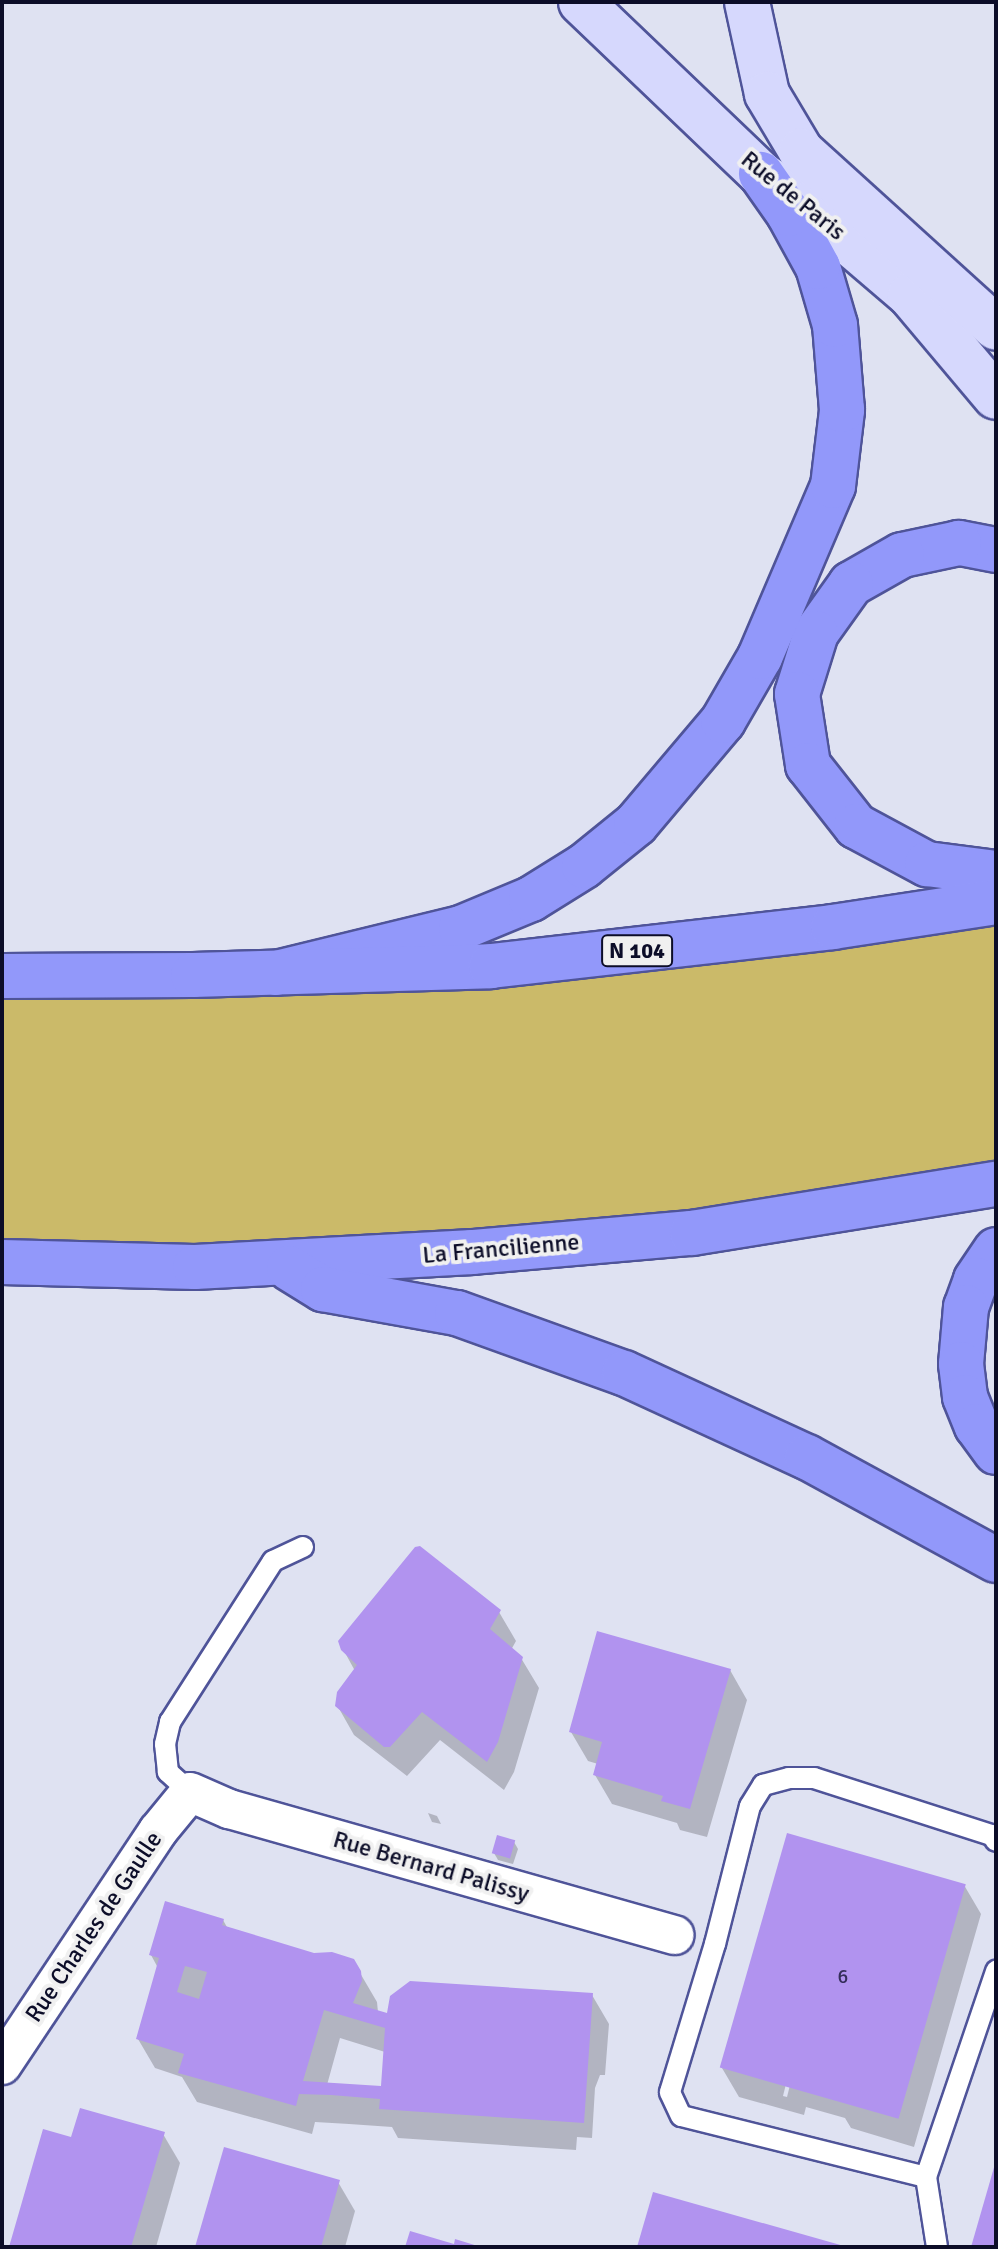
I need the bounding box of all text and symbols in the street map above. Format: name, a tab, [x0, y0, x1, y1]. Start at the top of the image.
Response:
street label: Rue de Paris	[735, 145, 851, 247]
road number: N 104	[601, 933, 673, 969]
street label: La Francilienne	[421, 1228, 581, 1270]
street label: Rue Bernard Palissy	[330, 1825, 532, 1909]
street label: Rue Charles de Gaulle	[20, 1826, 168, 2028]
house number: 6	[838, 1964, 848, 1988]

